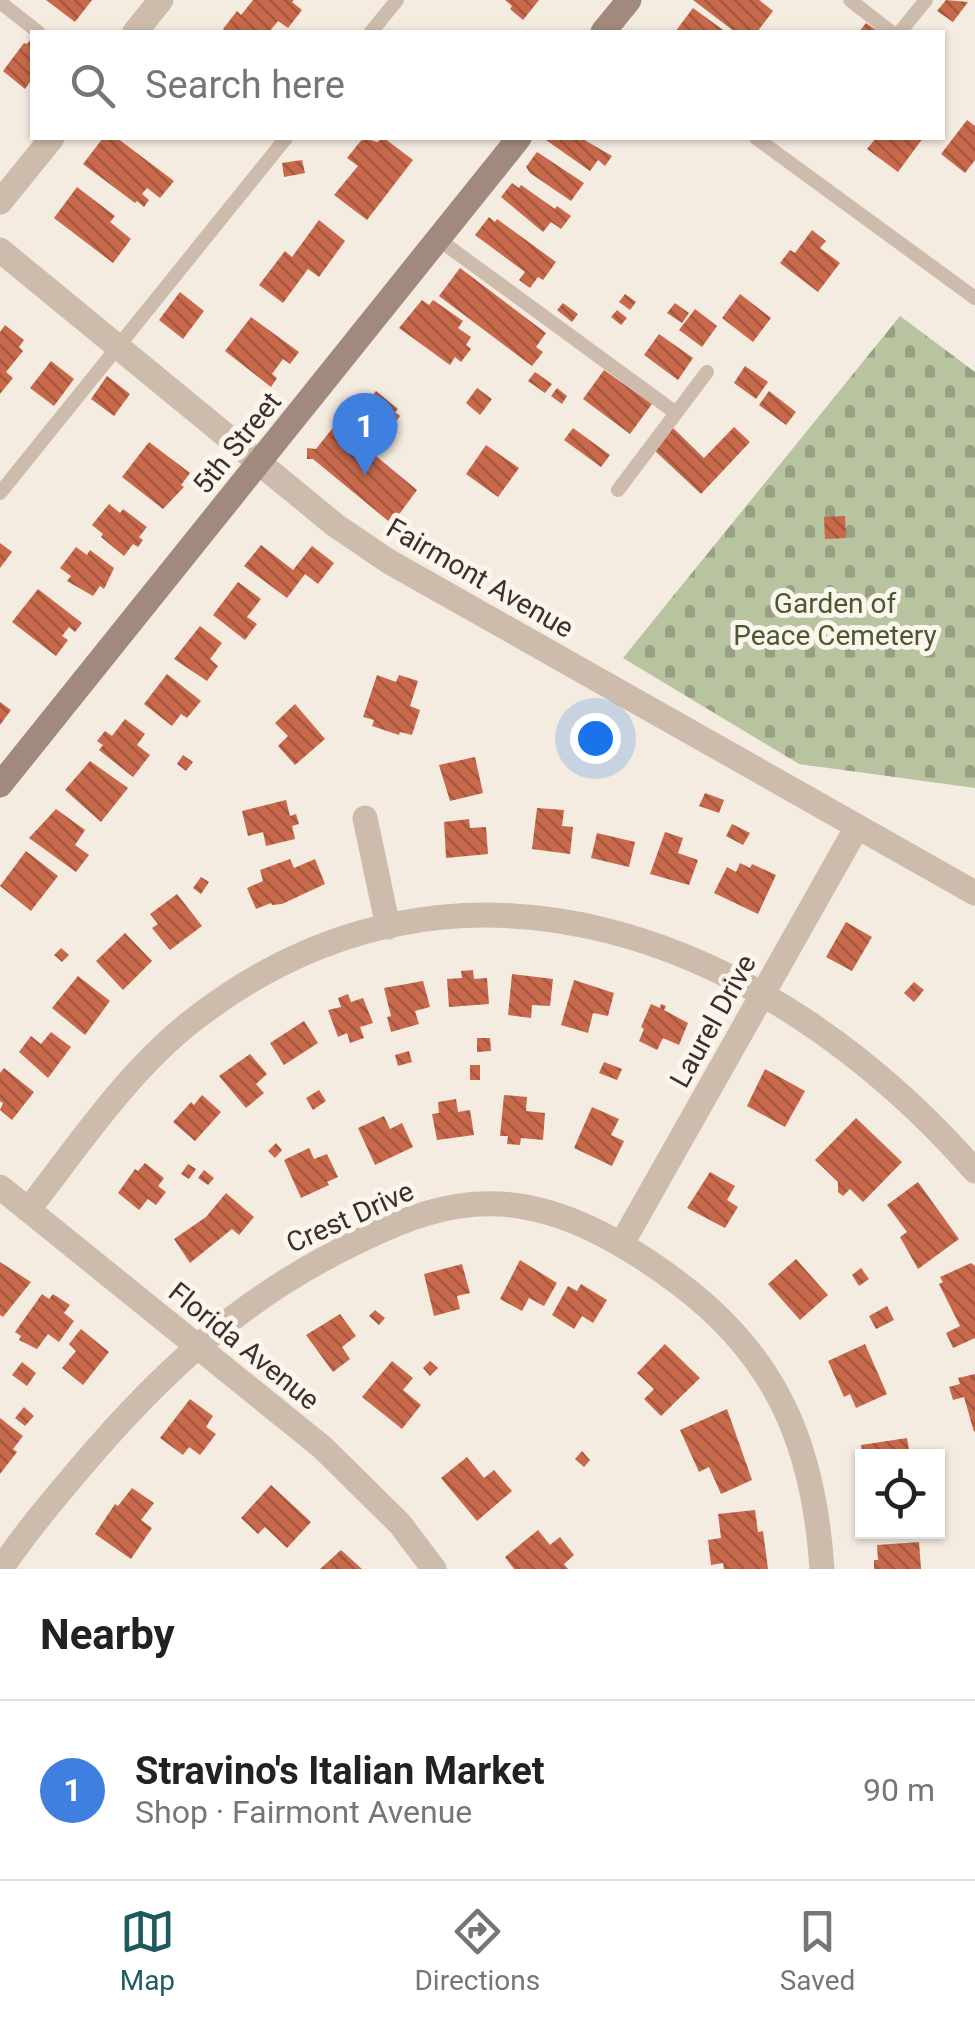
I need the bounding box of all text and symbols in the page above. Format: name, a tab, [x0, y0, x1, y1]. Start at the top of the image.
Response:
search box	[30, 30, 945, 140]
icon: search	[65, 58, 120, 113]
text: Search here	[145, 63, 345, 107]
street label: 5th Street	[186, 386, 288, 500]
pin: 1	[332, 392, 398, 475]
street label: Fairmont Avenue	[381, 511, 579, 645]
park label: Garden of Peace Cemetery	[733, 587, 937, 652]
your location	[570, 713, 621, 764]
street label: Laurel Drive	[663, 949, 763, 1093]
street label: Crest Drive	[281, 1174, 419, 1260]
street label: Florida Avenue	[162, 1275, 326, 1417]
map controls	[855, 1449, 945, 1539]
button: locate	[855, 1449, 945, 1539]
text: Nearby	[40, 1610, 175, 1659]
text: Stravino's Italian Market	[135, 1749, 545, 1793]
text: 1	[63, 1771, 82, 1809]
text: 90 m	[863, 1771, 935, 1809]
text: Shop · Fairmont Avenue	[135, 1793, 472, 1831]
tab: Map	[120, 1904, 175, 1997]
tab: Directions	[414, 1904, 540, 1997]
tab: Saved	[780, 1904, 855, 1997]

